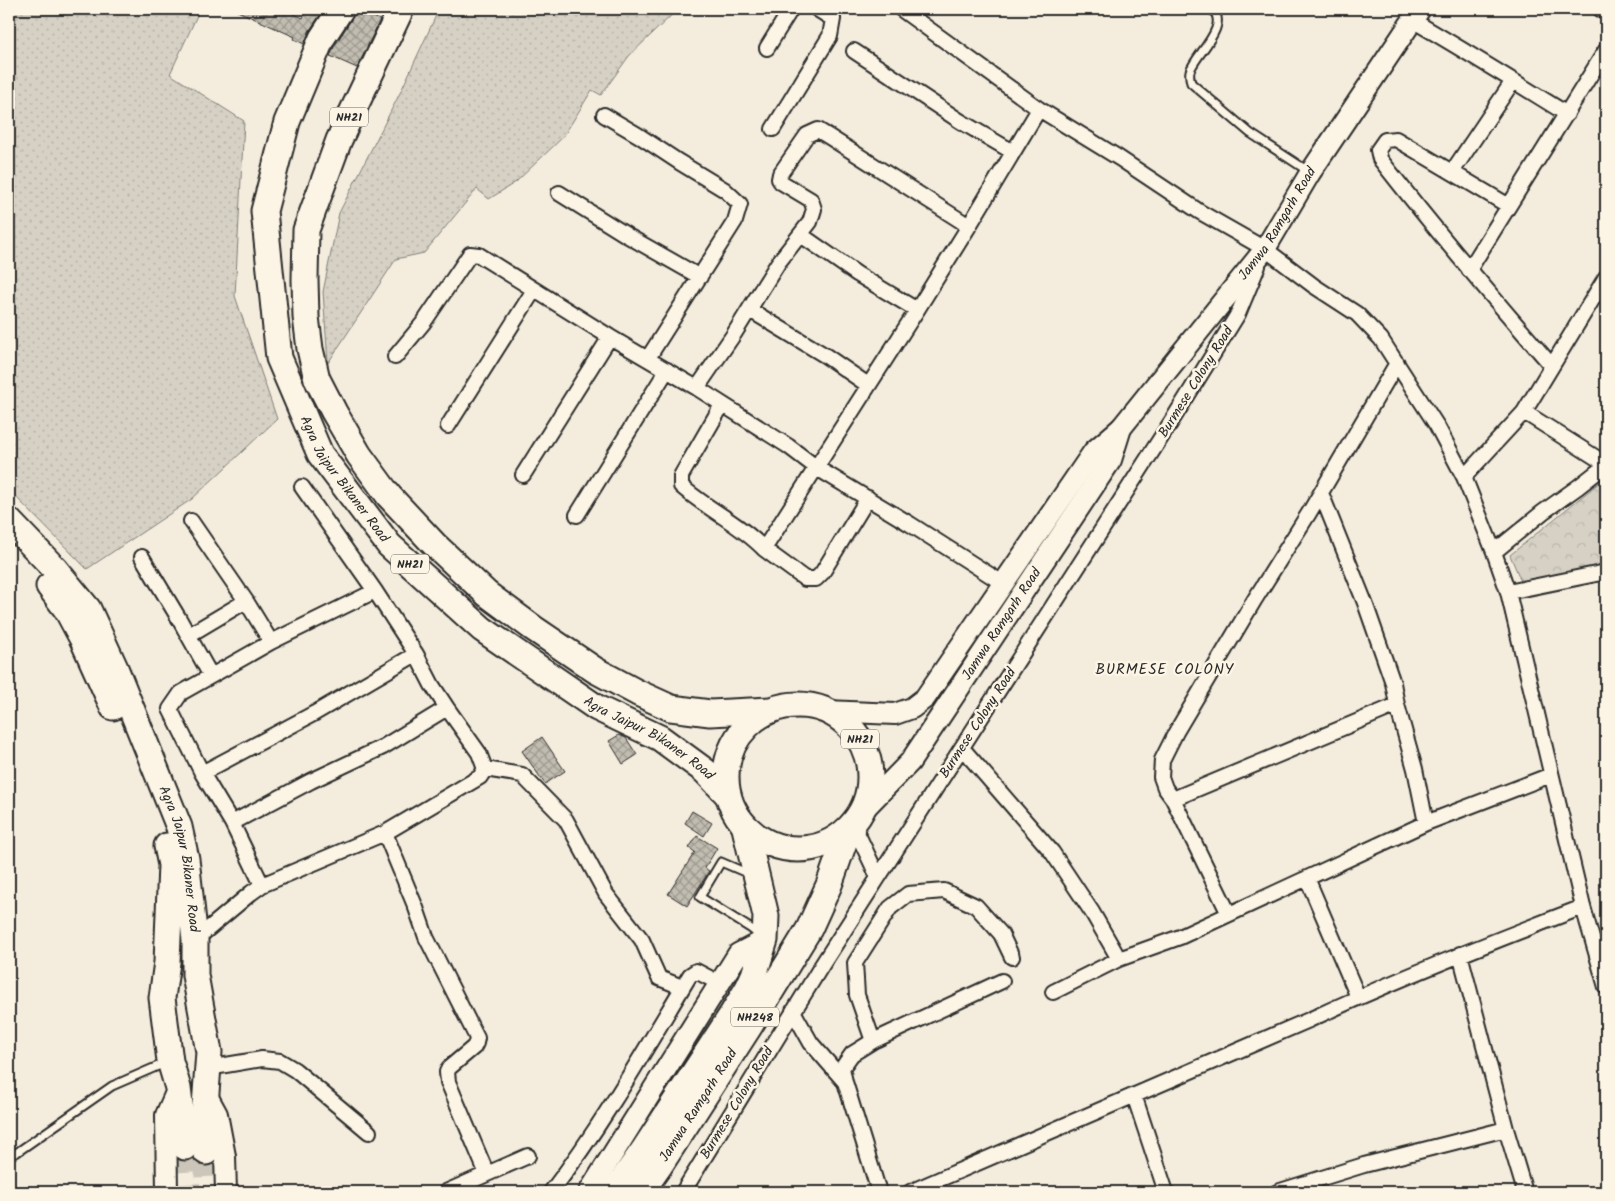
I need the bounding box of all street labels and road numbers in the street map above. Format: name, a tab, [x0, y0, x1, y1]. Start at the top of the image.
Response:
road number: NH21	[330, 108, 368, 126]
street label: Jamwa Ramgarh Road	[1233, 162, 1323, 285]
street label: Burmese Colony Road	[1153, 321, 1240, 442]
street label: Agra Jaipur Bikaner Road	[294, 412, 395, 548]
road number: NH21	[391, 554, 429, 574]
street label: Jamwa Ramgarh Road	[956, 563, 1048, 685]
street label: Burmese Colony Road	[934, 663, 1023, 783]
street label: Agra Jaipur Bikaner Road	[579, 691, 720, 786]
road number: NH21	[841, 730, 879, 749]
street label: Agra Jaipur Bikaner Road	[153, 783, 205, 934]
road number: NH248	[731, 1008, 779, 1026]
street label: Burmese Colony Road	[695, 1042, 780, 1163]
street label: Jamwa Ramgarh Road	[654, 1044, 744, 1166]

